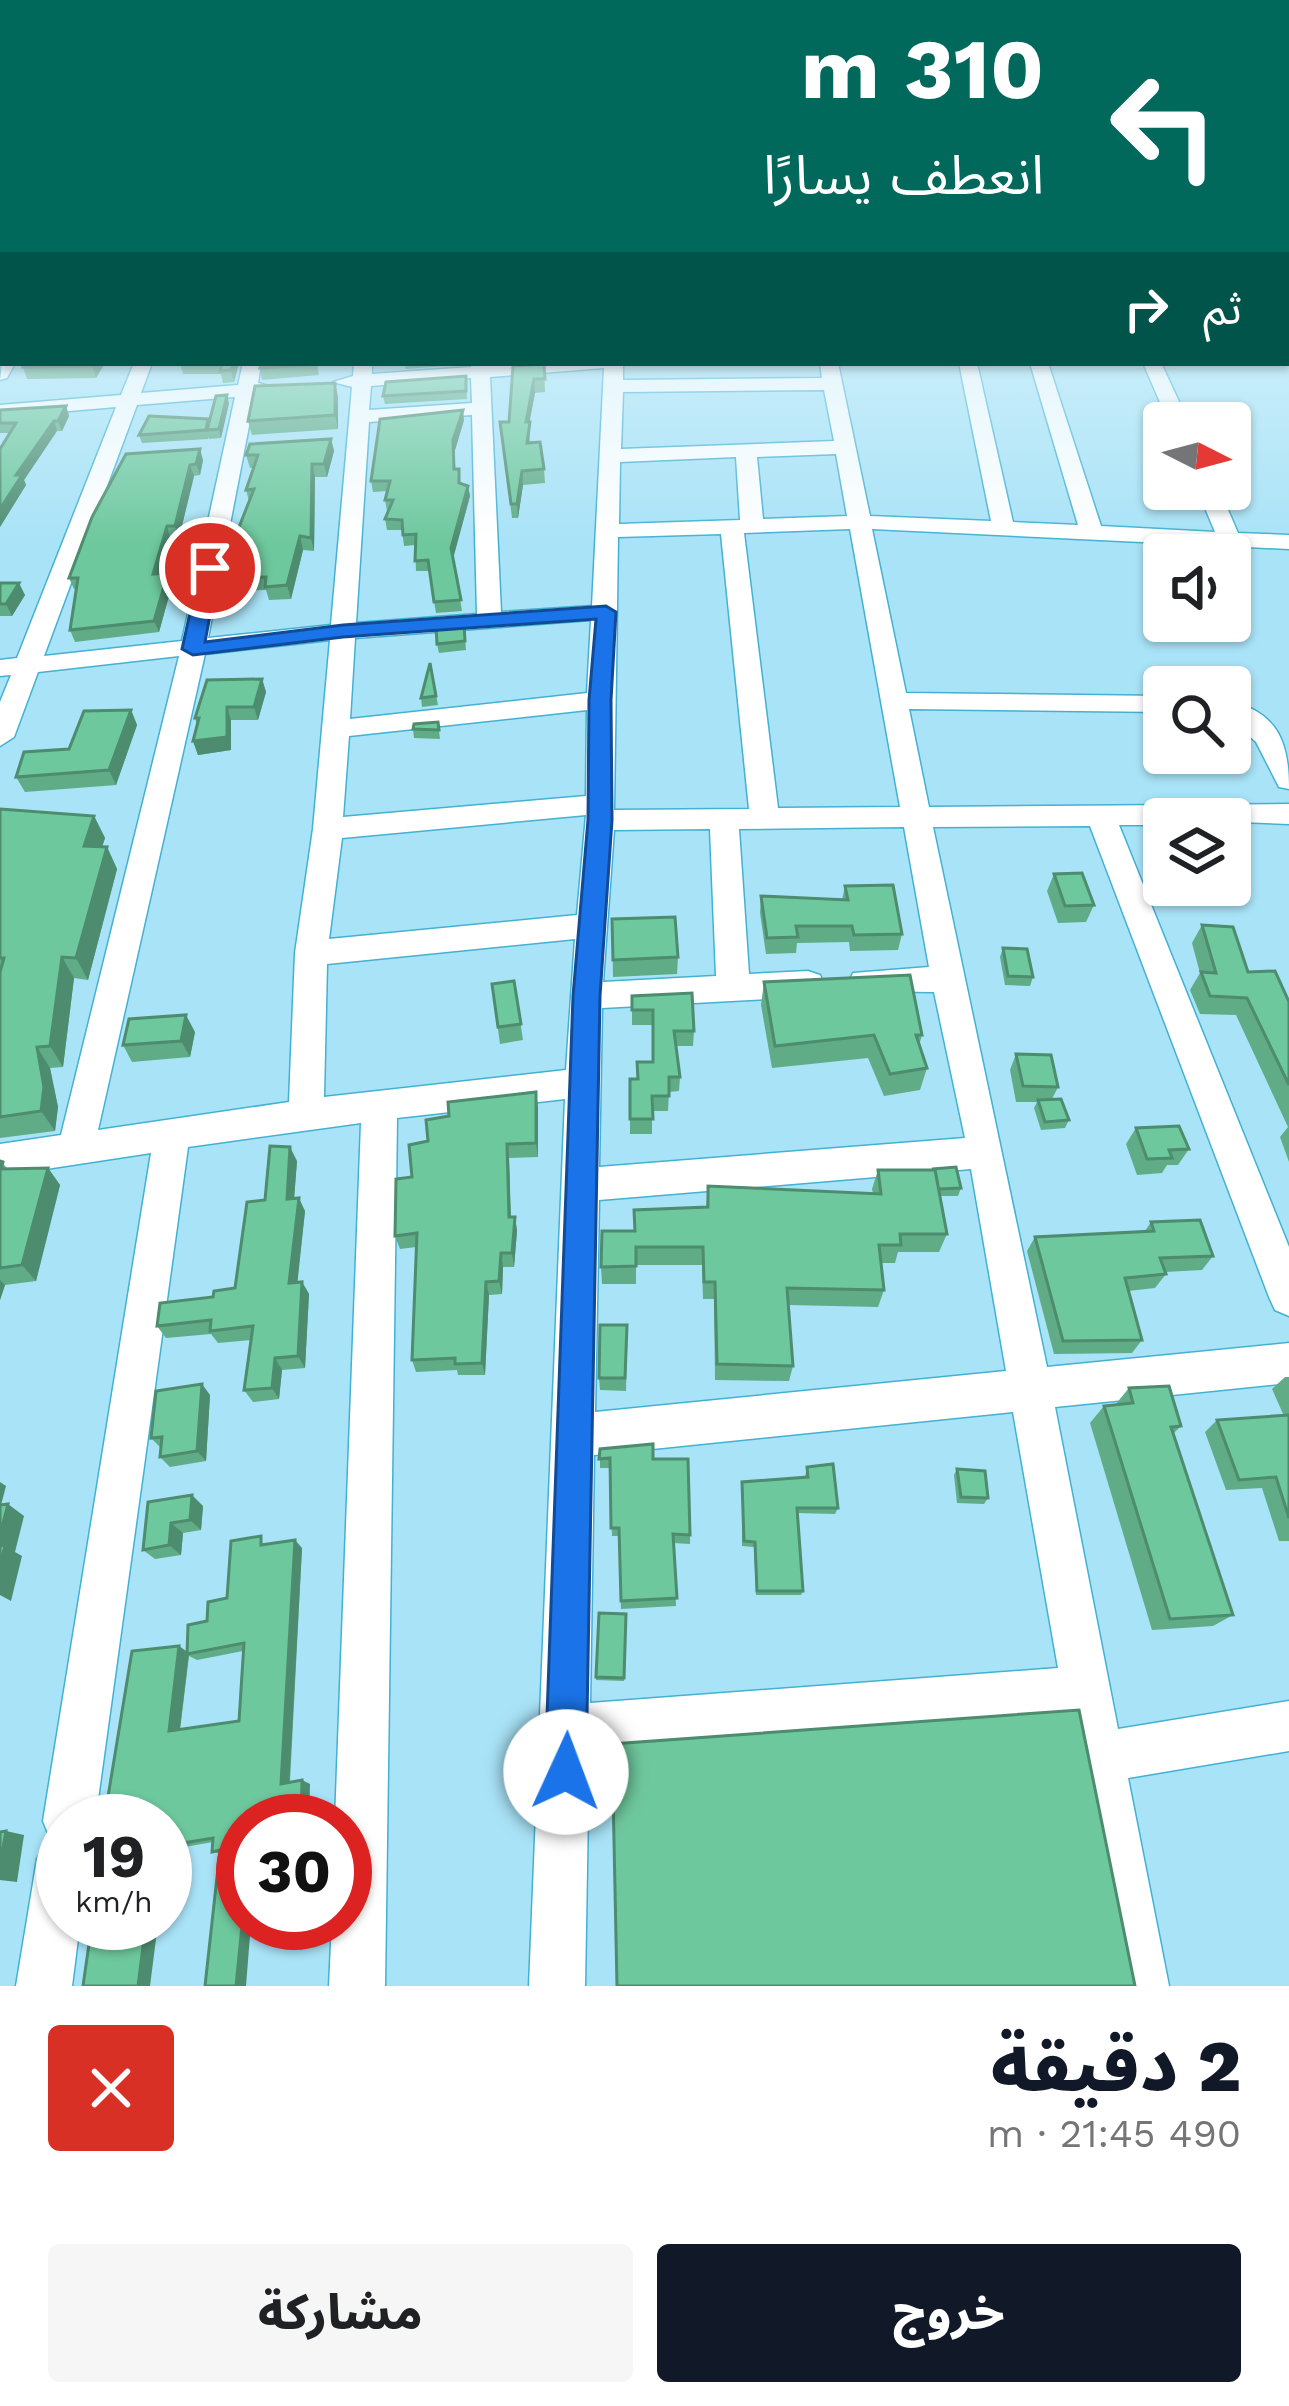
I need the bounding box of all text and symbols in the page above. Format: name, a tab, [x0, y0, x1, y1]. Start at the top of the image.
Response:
text: 310 m	[801, 20, 1044, 118]
icon: left	[1086, 48, 1242, 204]
text: انعطف يسارًا	[763, 144, 1044, 207]
icon: right	[1113, 276, 1179, 342]
text: ثم	[1203, 282, 1242, 335]
north arrow	[1143, 402, 1251, 510]
map controls	[1143, 402, 1251, 906]
pin	[159, 517, 261, 619]
button: sound	[1143, 534, 1251, 642]
icon: arrive	[177, 535, 243, 601]
button: search	[1143, 666, 1251, 774]
button: layers	[1143, 798, 1251, 906]
position arrow	[503, 1709, 629, 1835]
speed limit sign: 30	[216, 1794, 372, 1950]
text: 19	[83, 1821, 145, 1892]
text: km/h	[75, 1884, 153, 1919]
text: 2 دقيقة	[991, 2024, 1241, 2108]
button: close	[48, 2025, 174, 2151]
text: 490 m · 21:45	[987, 2111, 1241, 2156]
button: مشاركة	[48, 2244, 633, 2382]
button: خروج	[657, 2244, 1241, 2382]

